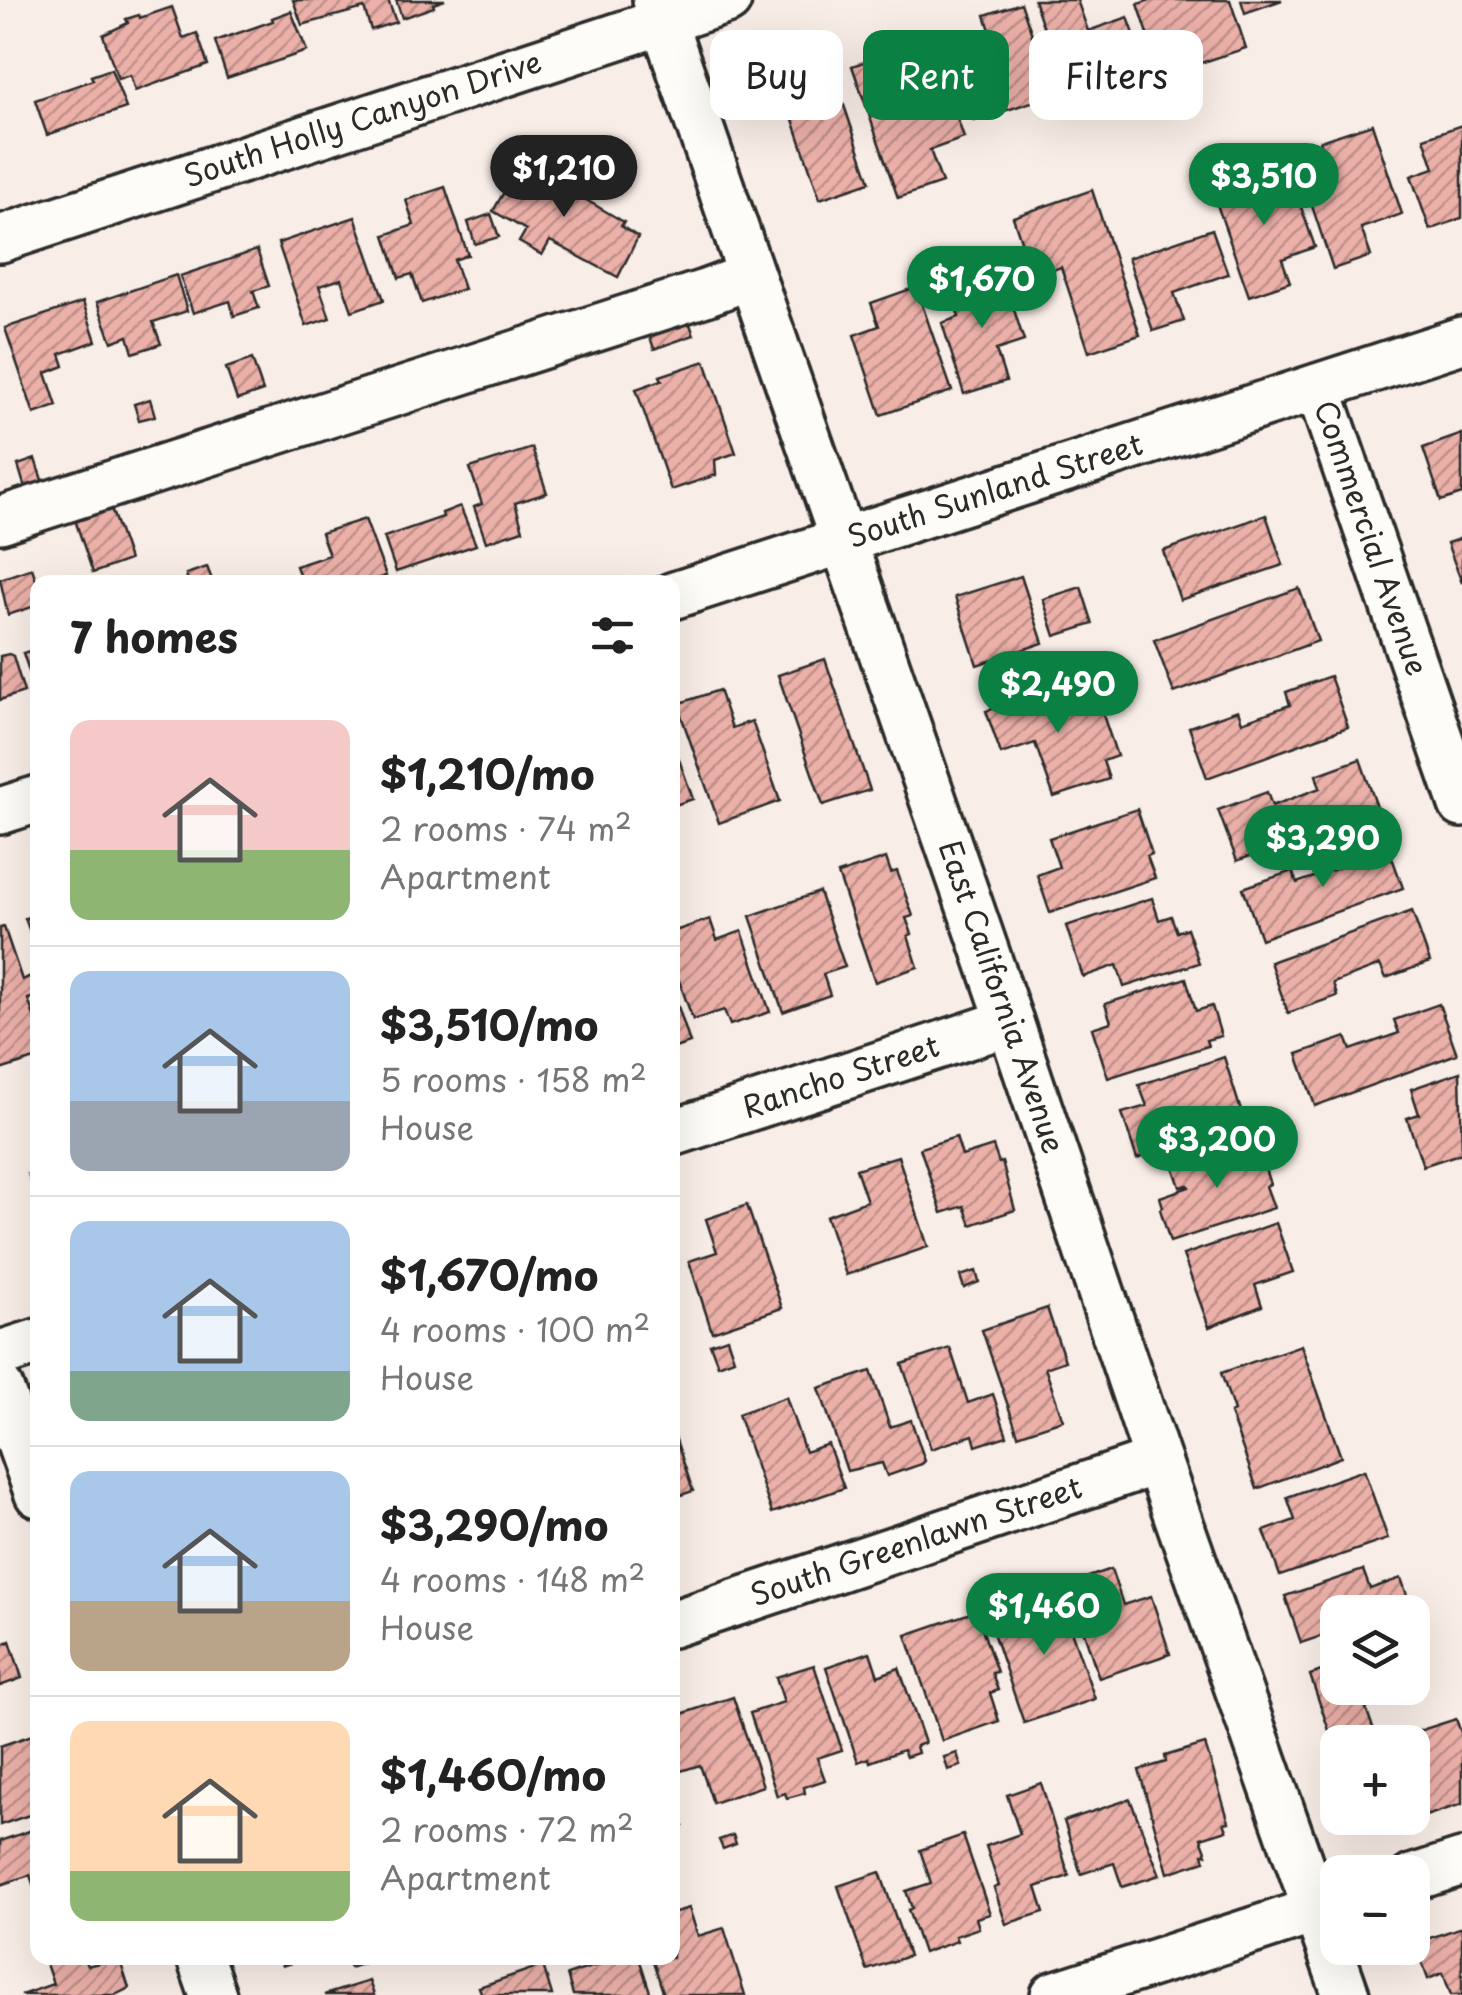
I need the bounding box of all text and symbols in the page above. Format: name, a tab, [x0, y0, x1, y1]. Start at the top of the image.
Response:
chip: Buy	[710, 30, 843, 120]
chip: Rent	[863, 30, 1009, 120]
chip: Filters	[1029, 30, 1203, 120]
street label: South Holly Canyon Drive	[178, 38, 547, 197]
pin: $1,210	[483, 135, 645, 220]
text: $1,210	[512, 143, 616, 191]
pin: $3,510	[1183, 143, 1345, 228]
text: $3,510	[1211, 151, 1317, 199]
pin: $1,670	[901, 246, 1063, 331]
text: $1,670	[929, 254, 1035, 302]
street label: Commercial Avenue	[1304, 394, 1441, 681]
street label: South Sunland Street	[841, 420, 1148, 558]
text: 7 homes	[70, 604, 238, 667]
icon: filters	[585, 608, 640, 663]
pin: $2,490	[977, 651, 1139, 736]
text: $2,490	[1000, 659, 1116, 707]
text: $1,210/mo	[380, 741, 595, 804]
icon: home	[150, 760, 270, 880]
text: 2 rooms · 74 m²	[380, 804, 632, 852]
pin: $3,290	[1242, 805, 1404, 890]
text: $3,290	[1266, 813, 1380, 861]
street label: East California Avenue	[929, 834, 1078, 1159]
text: Apartment	[380, 852, 551, 900]
text: $3,510/mo	[380, 992, 599, 1055]
icon: home	[150, 1011, 270, 1131]
street label: Rancho Street	[736, 1022, 945, 1128]
text: 5 rooms · 158 m²	[380, 1055, 647, 1103]
text: House	[380, 1103, 474, 1151]
pin: $3,200	[1136, 1106, 1298, 1191]
text: $3,200	[1158, 1114, 1276, 1162]
text: $1,670/mo	[380, 1242, 598, 1305]
icon: home	[150, 1261, 270, 1381]
text: 4 rooms · 100 m²	[380, 1305, 650, 1353]
text: House	[380, 1353, 474, 1401]
street label: South Greenlawn Street	[744, 1463, 1087, 1616]
text: $3,290/mo	[380, 1492, 608, 1555]
icon: home	[150, 1511, 270, 1631]
text: 4 rooms · 148 m²	[380, 1555, 645, 1603]
pin: $1,460	[963, 1573, 1125, 1658]
text: $1,460	[988, 1581, 1100, 1629]
map controls	[1320, 1595, 1430, 1965]
button: layers	[1320, 1595, 1430, 1705]
text: House	[380, 1603, 474, 1651]
button: +	[1320, 1725, 1430, 1835]
text: $1,460/mo	[380, 1742, 606, 1805]
icon: home	[150, 1761, 270, 1881]
text: 2 rooms · 72 m²	[380, 1805, 634, 1853]
text: Apartment	[380, 1853, 551, 1901]
button: −	[1320, 1855, 1430, 1965]

